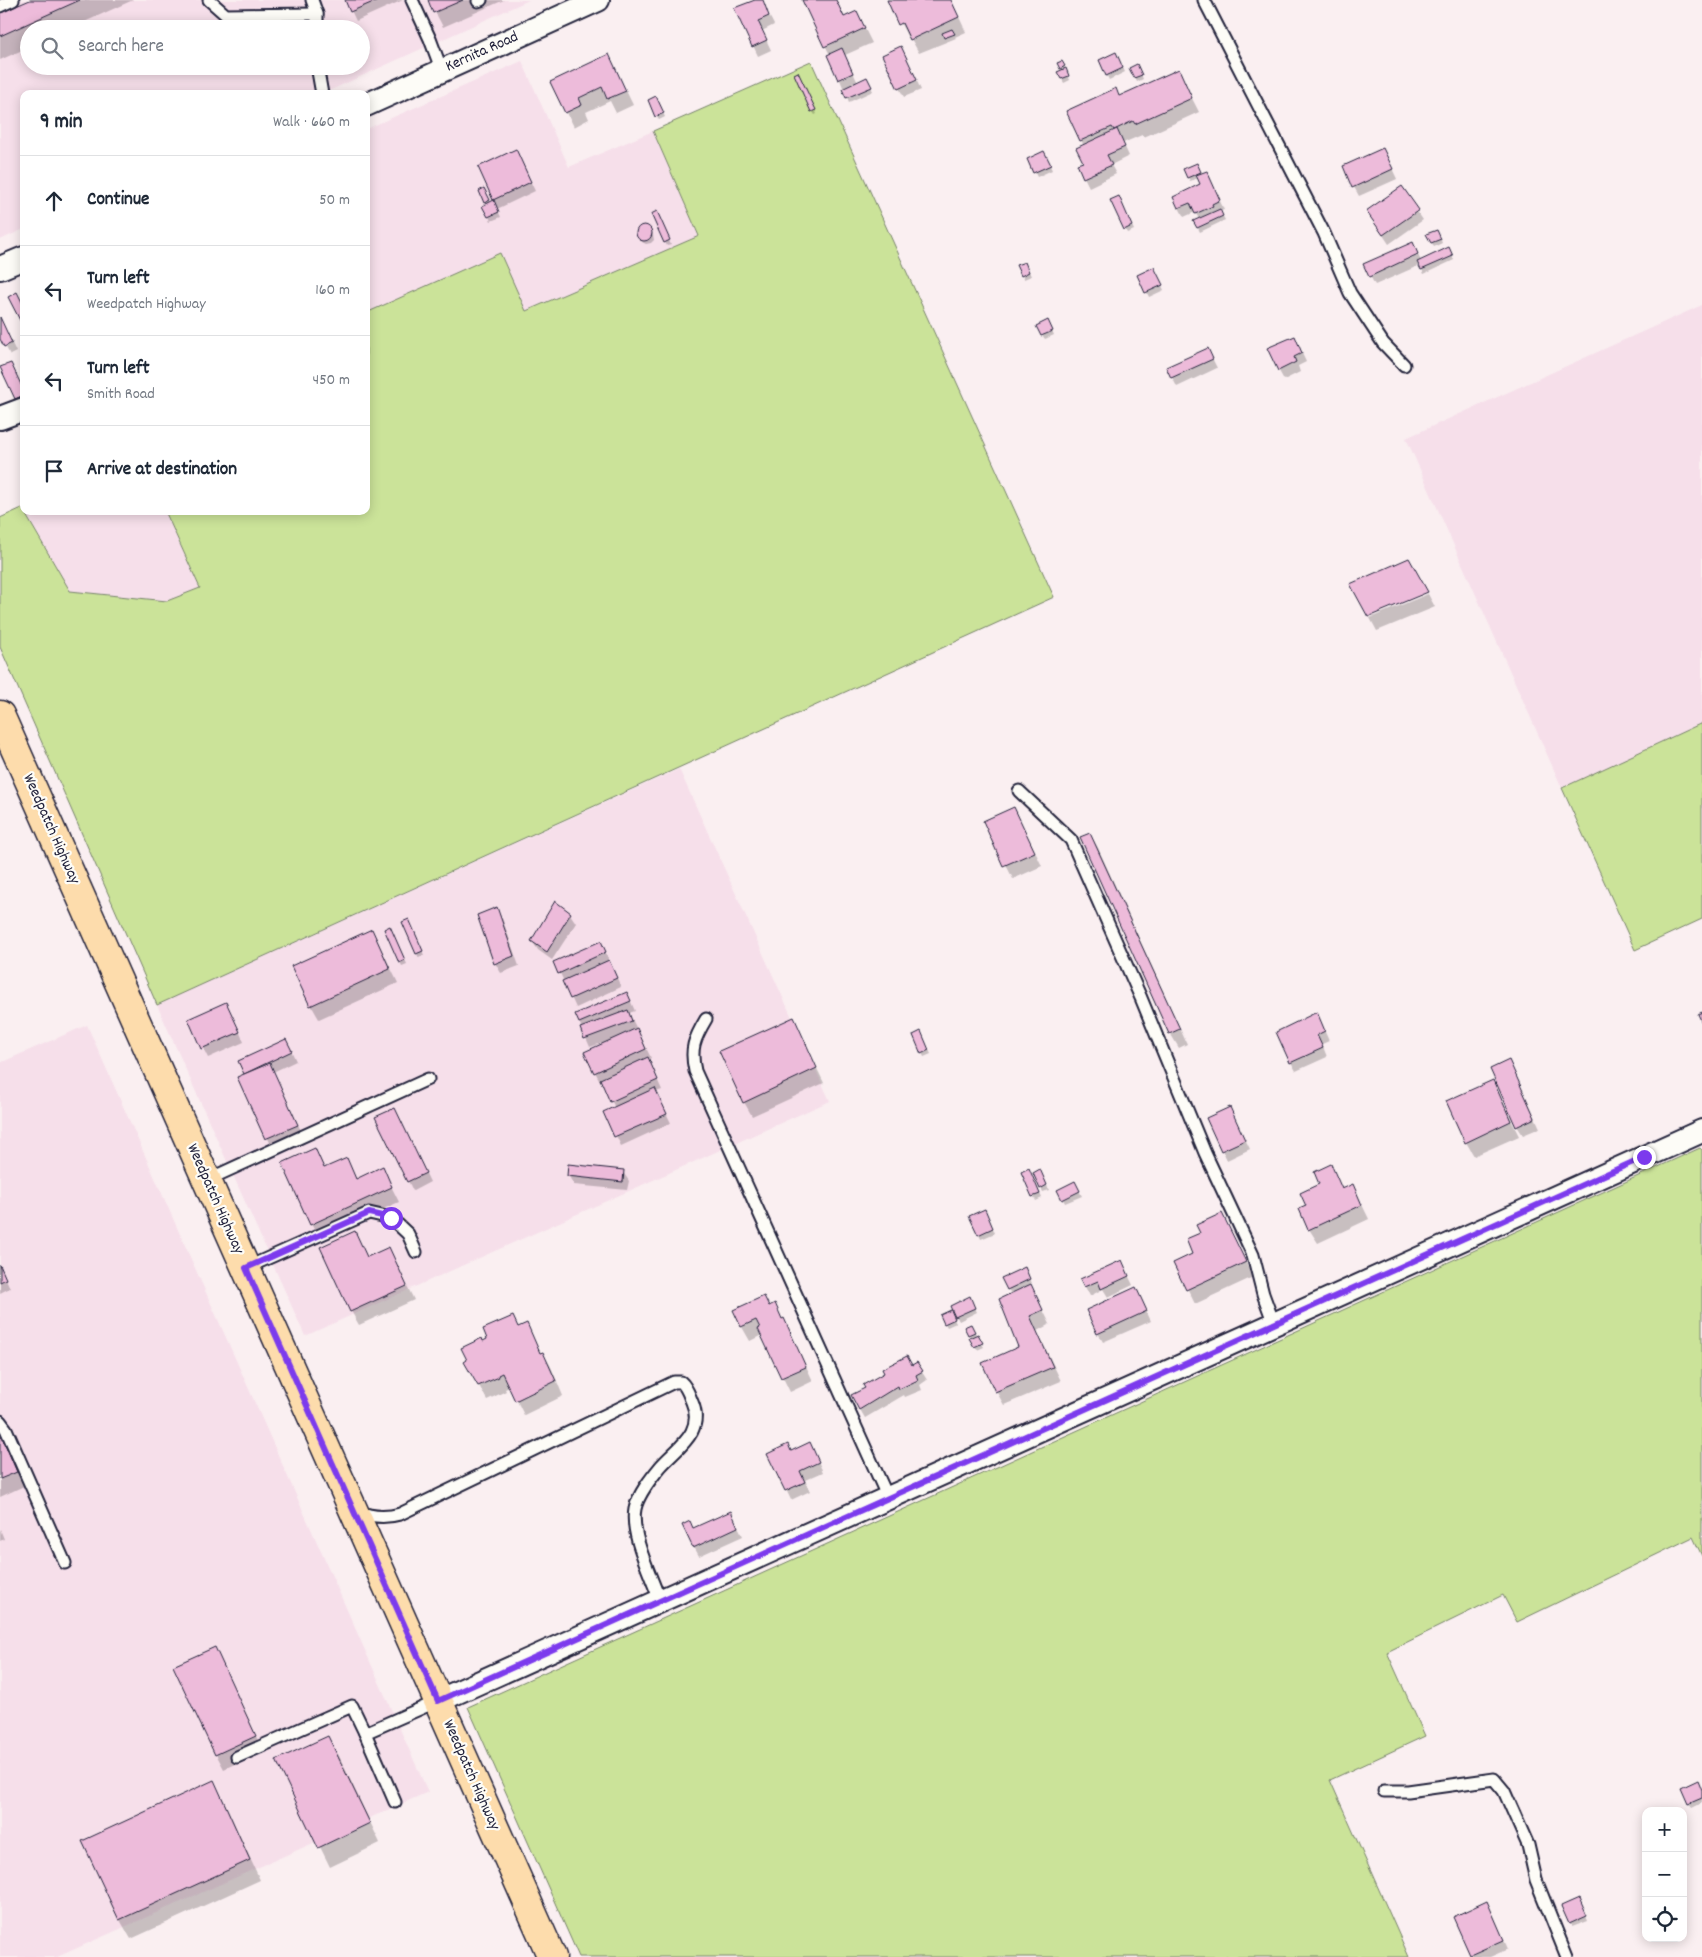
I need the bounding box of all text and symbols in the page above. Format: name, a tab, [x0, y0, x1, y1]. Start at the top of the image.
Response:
search box	[20, 20, 370, 75]
street label: Kernita Road	[442, 26, 522, 78]
icon: search	[38, 34, 66, 62]
text: Search here	[78, 34, 164, 61]
text: 9 min	[40, 108, 82, 138]
text: Walk · 660 m	[273, 111, 350, 134]
icon: ahead	[40, 187, 68, 215]
text: Continue	[87, 187, 149, 214]
text: 50 m	[319, 189, 350, 212]
text: Turn left	[87, 266, 150, 293]
icon: left	[40, 277, 68, 305]
text: 160 m	[315, 279, 350, 302]
text: Weedpatch Highway	[87, 293, 206, 316]
text: Turn left	[87, 356, 150, 383]
icon: left	[40, 367, 68, 395]
text: 450 m	[313, 369, 350, 392]
text: Smith Road	[87, 383, 155, 406]
icon: arrive	[40, 457, 68, 485]
text: Arrive at destination	[87, 457, 237, 484]
street label: Weedpatch Highway	[16, 770, 86, 888]
street label: Weedpatch Highway	[180, 1140, 250, 1258]
route end	[1633, 1146, 1656, 1169]
route start	[380, 1207, 403, 1230]
street label: Weedpatch Highway	[436, 1716, 506, 1834]
map controls	[1642, 1807, 1687, 1942]
button: +	[1642, 1807, 1687, 1852]
button: −	[1642, 1852, 1687, 1897]
button: locate	[1642, 1897, 1687, 1942]

